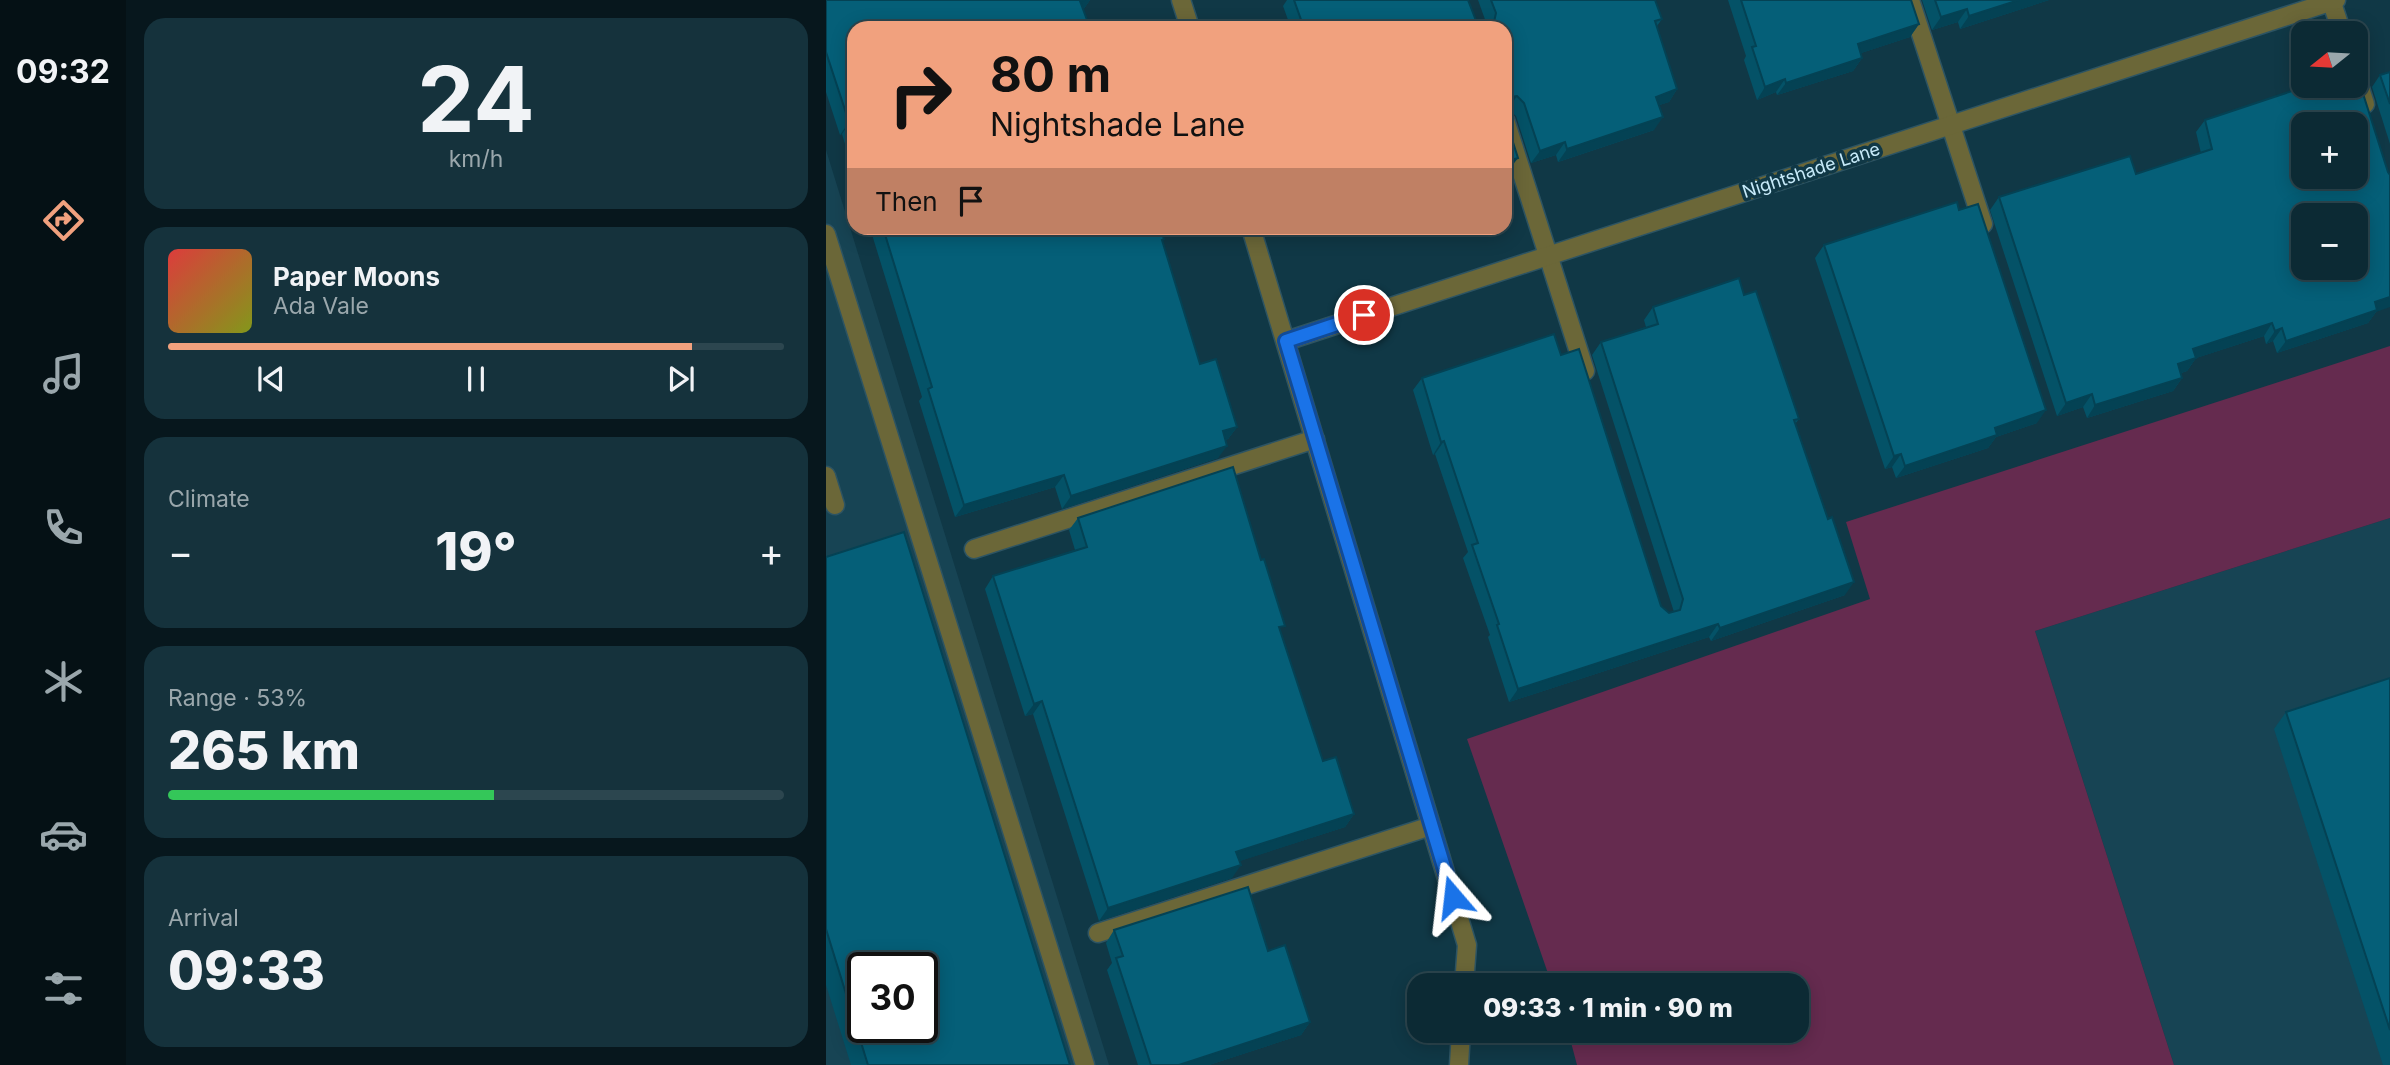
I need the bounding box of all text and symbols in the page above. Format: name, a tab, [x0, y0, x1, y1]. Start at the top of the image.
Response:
north arrow	[2291, 21, 2368, 98]
map controls	[2291, 21, 2368, 280]
text: 24	[417, 44, 535, 154]
text: 80 m	[990, 45, 1111, 104]
icon: right	[875, 49, 966, 140]
text: 09:32	[16, 52, 110, 91]
text: Nightshade Lane	[990, 105, 1245, 144]
button: +	[2291, 112, 2368, 189]
street label: Nightshade Lane	[1739, 138, 1883, 202]
text: km/h	[449, 145, 503, 173]
icon: arrive	[952, 182, 990, 220]
text: Then	[875, 186, 938, 217]
icon: directions	[39, 196, 88, 245]
button: −	[2291, 203, 2368, 280]
text: Paper Moons	[273, 261, 440, 292]
pin	[1334, 285, 1394, 345]
text: Ada Vale	[273, 292, 369, 320]
icon: arrive	[1345, 296, 1383, 334]
icon: music	[39, 349, 88, 398]
icon: previous	[252, 360, 290, 398]
icon: pause	[457, 360, 495, 398]
icon: next	[662, 360, 700, 398]
text: Climate	[168, 485, 250, 513]
icon: phone	[39, 503, 88, 552]
text: 19°	[435, 520, 517, 583]
text: −	[168, 529, 193, 575]
text: +	[759, 529, 784, 575]
icon: climate	[39, 657, 88, 706]
text: Range · 53%	[168, 684, 307, 712]
text: 265 km	[168, 719, 360, 782]
icon: car	[39, 810, 88, 859]
position arrow	[1416, 860, 1490, 934]
text: Arrival	[168, 904, 239, 932]
text: 09:33	[168, 939, 325, 1002]
speed limit sign: 30	[847, 952, 938, 1043]
icon: filters	[39, 964, 88, 1013]
text: 09:33 · 1 min · 90 m	[1483, 992, 1733, 1023]

